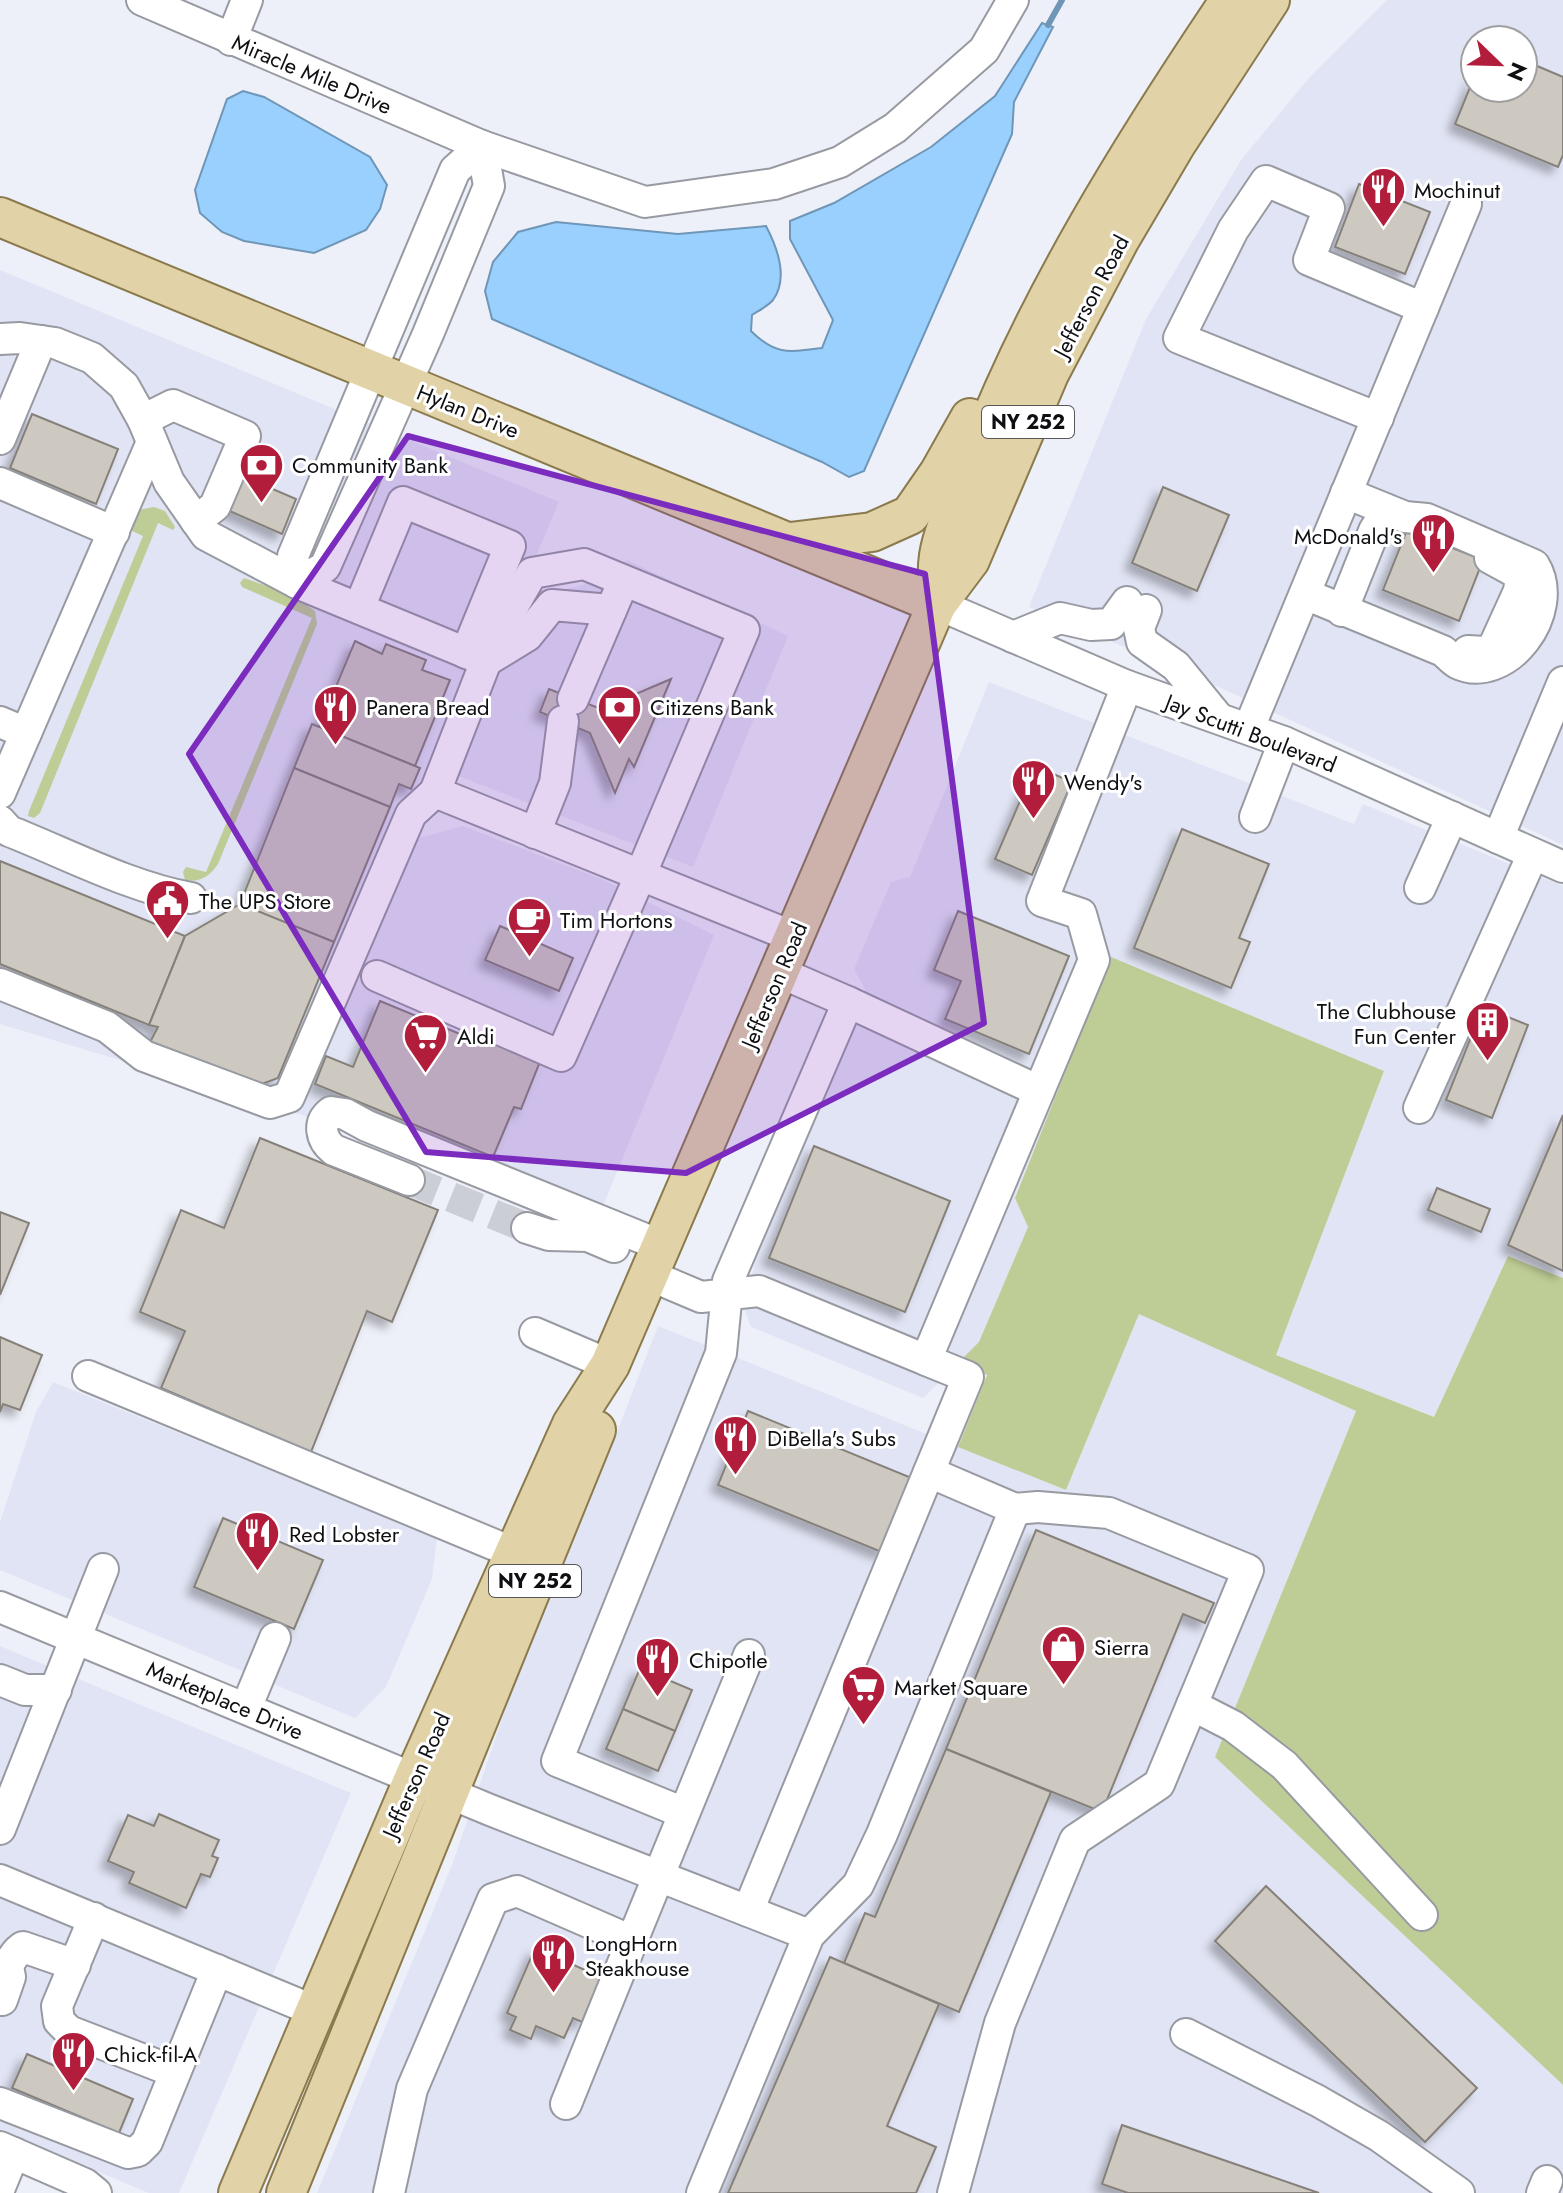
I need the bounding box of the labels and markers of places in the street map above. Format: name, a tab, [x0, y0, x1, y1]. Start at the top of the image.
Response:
restaurant icon: Mochinut	[1359, 166, 1407, 229]
place label: Mochinut	[1414, 174, 1501, 206]
bank icon: Community Bank	[237, 441, 285, 504]
place label: Community Bank	[292, 449, 448, 481]
restaurant icon: McDonald's	[1409, 512, 1457, 575]
place label: McDonald's	[1294, 520, 1402, 552]
restaurant icon: Panera Bread	[311, 683, 359, 746]
bank icon: Citizens Bank	[595, 683, 643, 746]
place label: Panera Bread	[366, 691, 490, 723]
place label: Citizens Bank	[650, 691, 774, 723]
restaurant icon: Wendy's	[1009, 758, 1057, 821]
place label: Wendy's	[1064, 766, 1142, 798]
public building icon: The UPS Store	[144, 877, 192, 940]
place label: The UPS Store	[199, 885, 331, 917]
cafe icon: Tim Hortons	[505, 896, 553, 959]
place label: Tim Hortons	[560, 904, 673, 936]
place label: The Clubhouse Fun Center	[1317, 995, 1456, 1052]
building icon: The Clubhouse Fun Center	[1463, 1000, 1511, 1063]
supermarket icon: Aldi	[402, 1012, 450, 1075]
place label: Aldi	[457, 1020, 495, 1052]
restaurant icon: DiBella's Subs	[712, 1414, 760, 1477]
place label: DiBella's Subs	[767, 1422, 896, 1454]
restaurant icon: Red Lobster	[234, 1510, 282, 1573]
place label: Red Lobster	[289, 1518, 400, 1550]
shop icon: Sierra	[1039, 1623, 1087, 1686]
place label: Sierra	[1094, 1631, 1149, 1663]
restaurant icon: Chipotle	[634, 1636, 682, 1699]
place label: Chipotle	[689, 1644, 768, 1676]
supermarket icon: Market Square	[839, 1663, 887, 1726]
place label: Market Square	[894, 1671, 1028, 1703]
place label: LongHorn Steakhouse	[585, 1927, 689, 1984]
restaurant icon: LongHorn Steakhouse	[530, 1932, 578, 1995]
restaurant icon: Chick-fil-A	[49, 2030, 97, 2093]
place label: Chick-fil-A	[104, 2038, 198, 2070]

